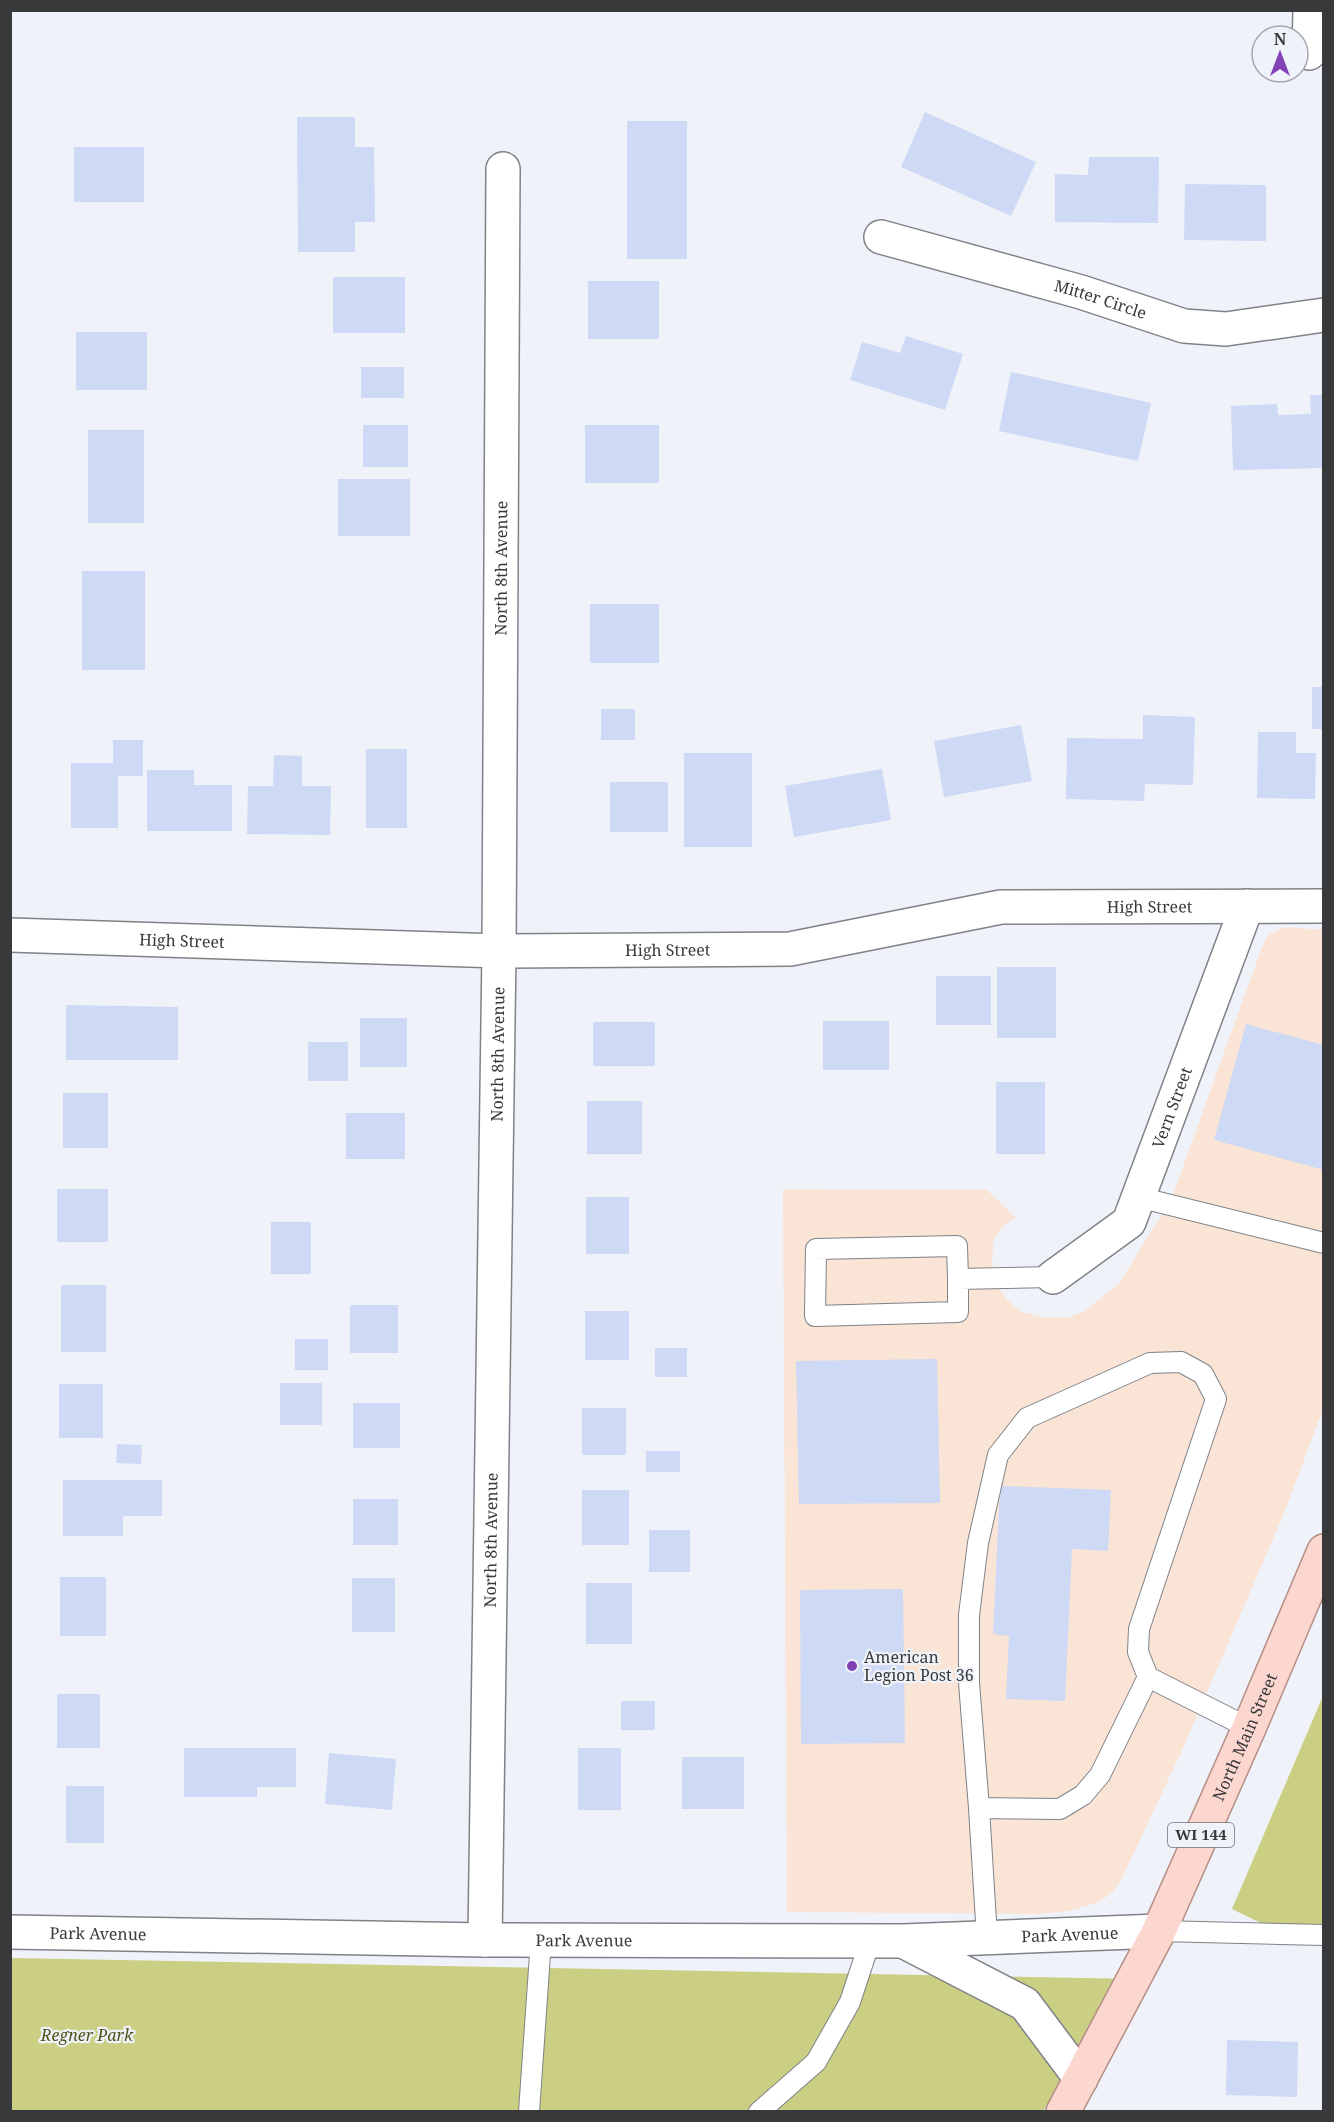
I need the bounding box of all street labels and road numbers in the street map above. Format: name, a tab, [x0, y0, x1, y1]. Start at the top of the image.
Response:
street label: Mitter Circle	[1052, 274, 1149, 324]
street label: North 8th Avenue	[490, 500, 512, 636]
street label: High Street	[1107, 895, 1193, 918]
street label: High Street	[139, 928, 225, 953]
street label: High Street	[625, 939, 711, 961]
street label: North 8th Avenue	[486, 986, 509, 1122]
street label: Vern Street	[1147, 1063, 1197, 1151]
street label: North 8th Avenue	[479, 1472, 503, 1608]
street label: North Main Street	[1207, 1669, 1282, 1804]
road number: WI 144	[1168, 1823, 1234, 1847]
street label: Park Avenue	[49, 1922, 147, 1945]
street label: Park Avenue	[1021, 1922, 1119, 1947]
street label: Park Avenue	[535, 1929, 632, 1951]

